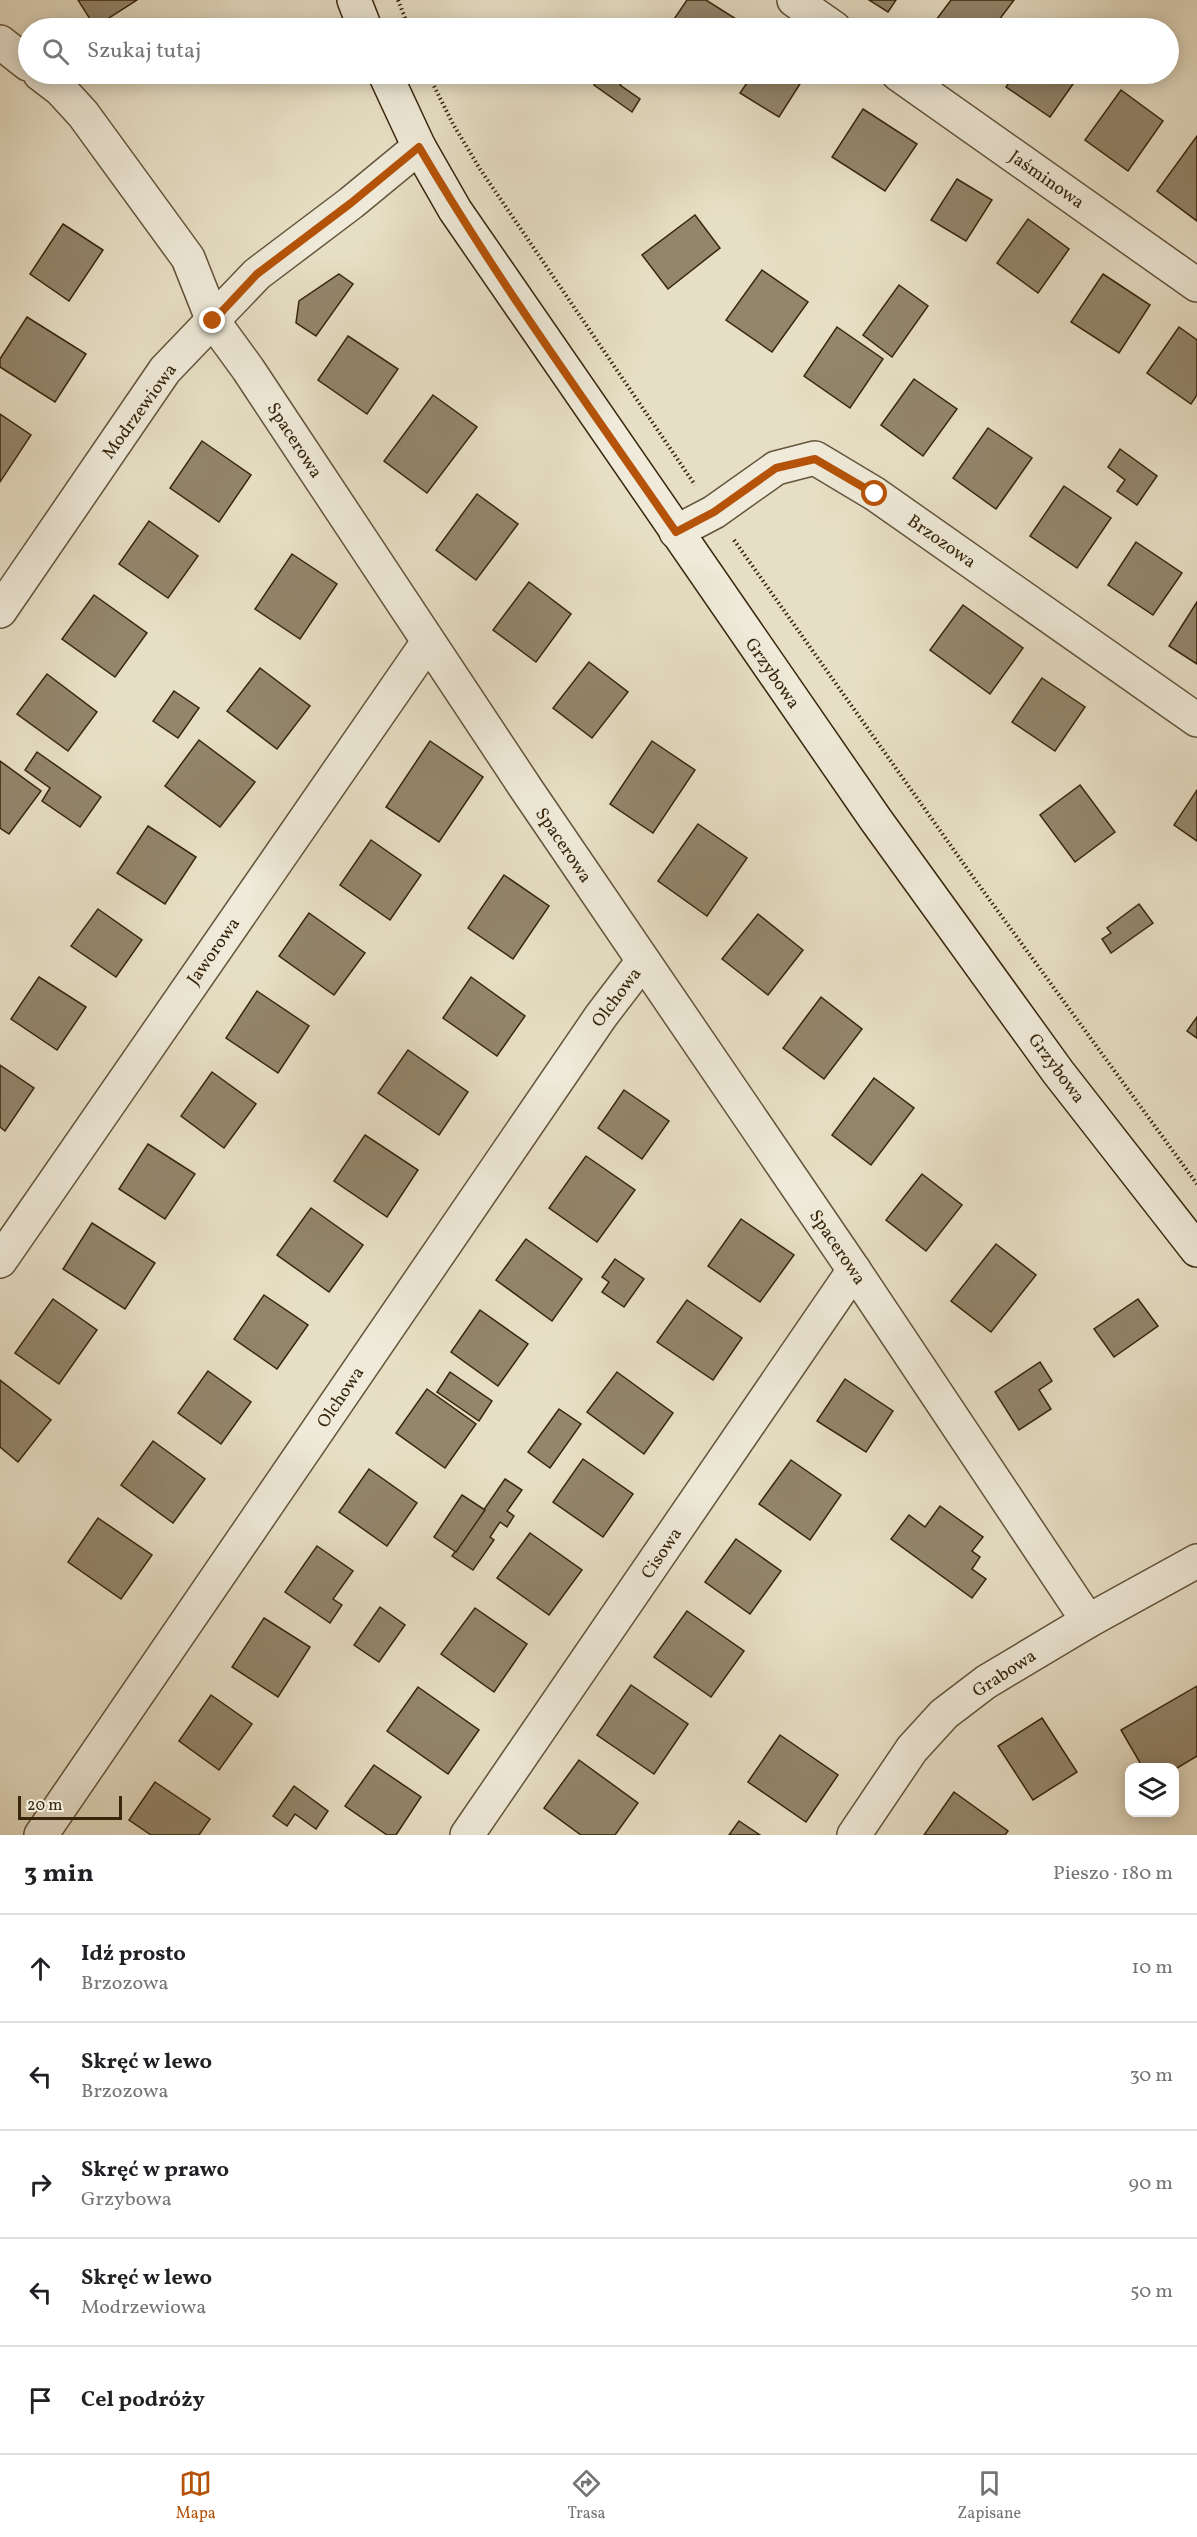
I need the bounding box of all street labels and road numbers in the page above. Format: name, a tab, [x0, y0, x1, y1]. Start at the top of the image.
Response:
street label: Jaśminowa	[1003, 145, 1089, 215]
street label: Modrzewiowa	[97, 359, 183, 465]
street label: Spacerowa	[260, 398, 328, 484]
street label: Brzozowa	[902, 509, 981, 575]
street label: Grzybowa	[738, 633, 805, 714]
street label: Spacerowa	[528, 803, 597, 888]
street label: Jaworowa	[182, 913, 247, 991]
street label: Olchowa	[586, 963, 648, 1033]
street label: Grzybowa	[1021, 1029, 1090, 1109]
street label: Spacerowa	[802, 1205, 871, 1290]
street label: Olchowa	[312, 1362, 371, 1433]
street label: Cisowa	[636, 1523, 689, 1585]
street label: Grabowa	[968, 1644, 1042, 1704]

